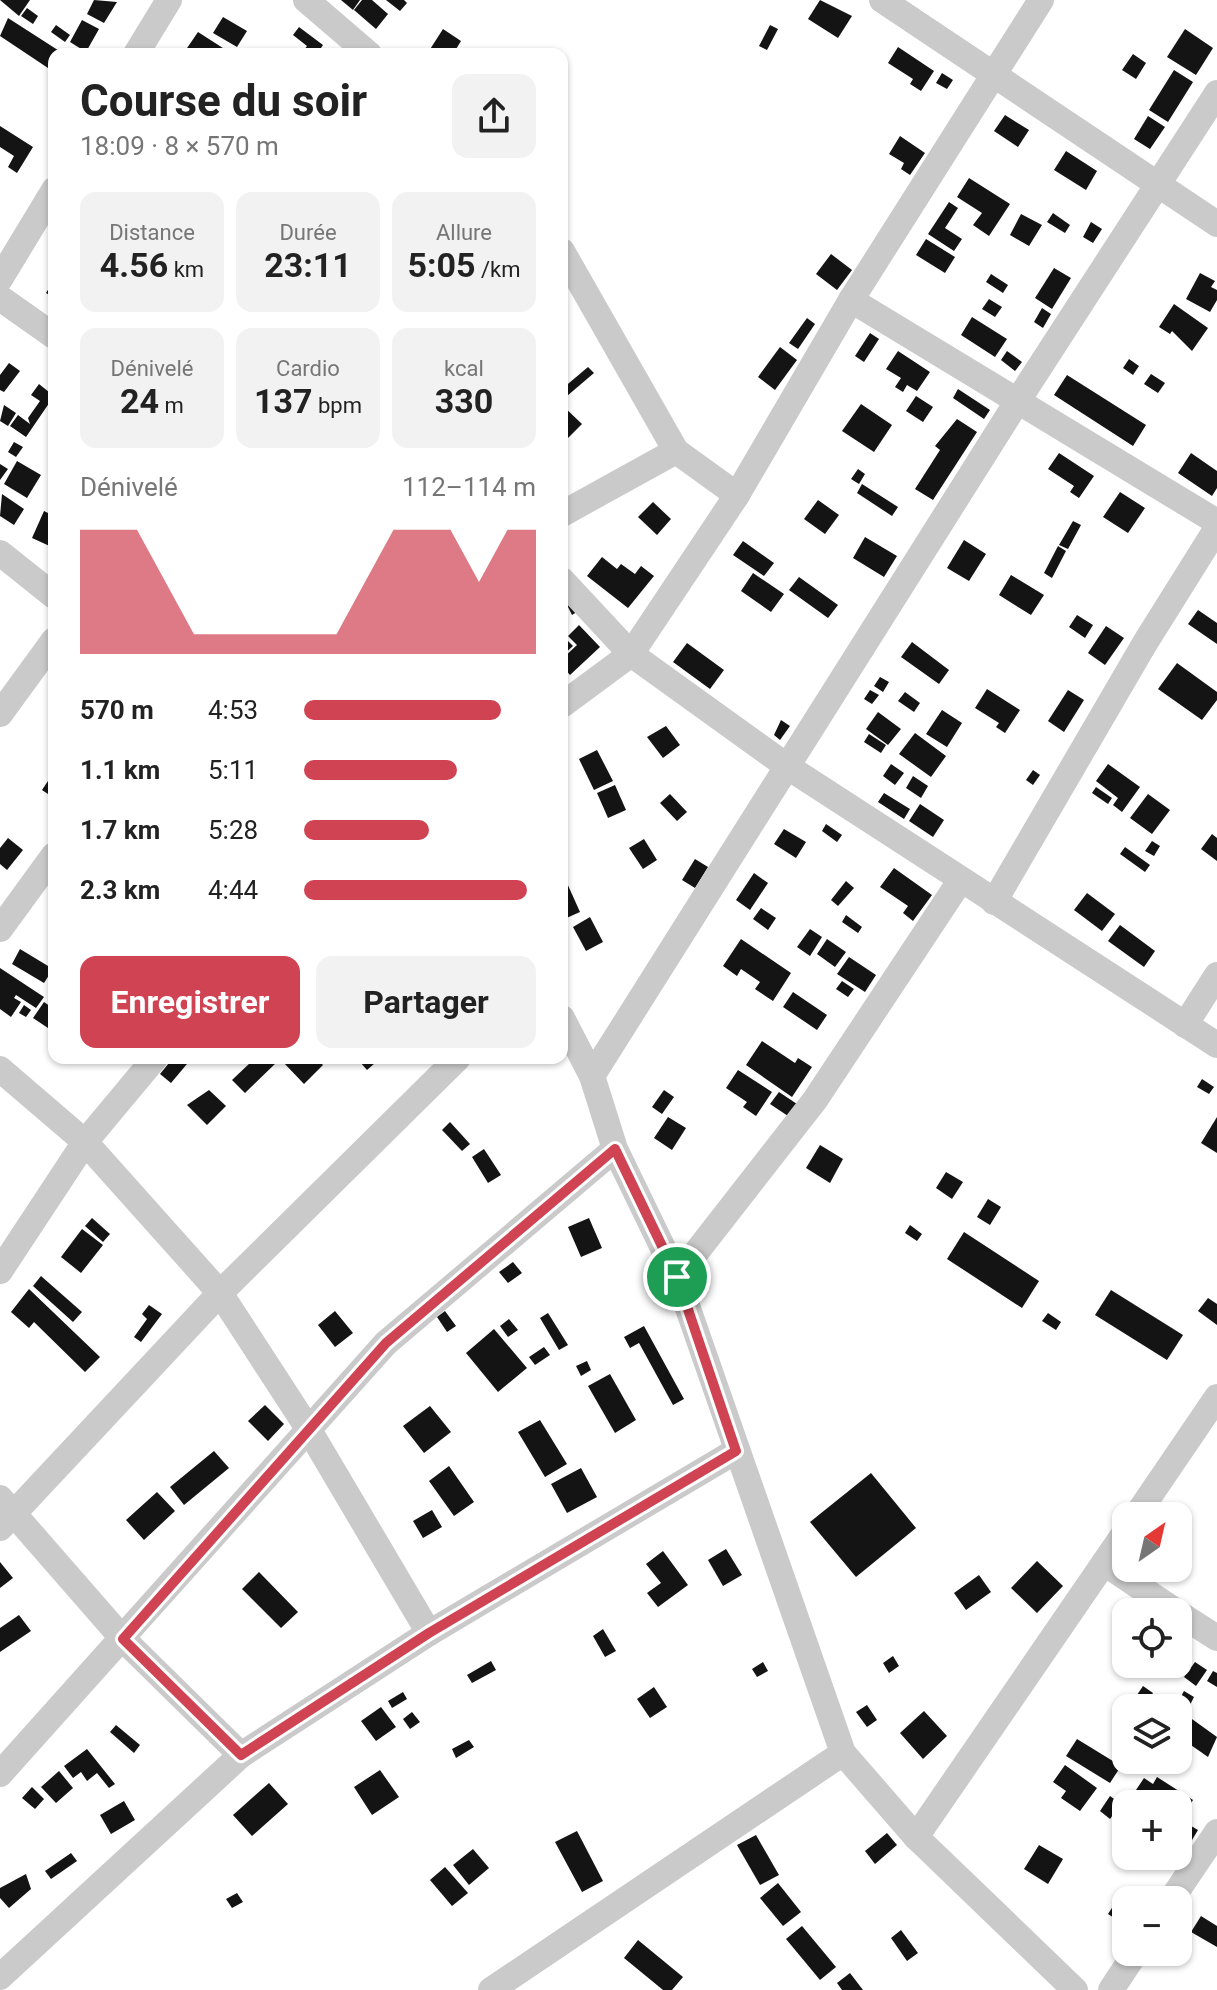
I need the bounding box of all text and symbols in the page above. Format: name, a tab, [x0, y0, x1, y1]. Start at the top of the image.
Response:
button: share	[452, 74, 536, 158]
text: Course du soir	[80, 75, 367, 127]
text: 18:09 · 8 × 570 m	[80, 131, 279, 161]
text: Distance	[109, 220, 195, 245]
text: Durée	[279, 220, 337, 245]
text: Allure	[436, 220, 492, 245]
text: 4.56	[100, 245, 168, 285]
text: 23:11	[264, 245, 352, 285]
text: 5:05	[407, 245, 476, 285]
text: km	[168, 257, 204, 282]
text: /km	[476, 257, 521, 282]
text: Dénivelé	[111, 356, 193, 381]
text: Cardio	[276, 356, 340, 381]
text: kcal	[444, 356, 484, 381]
text: 24	[120, 381, 159, 421]
text: 137	[254, 381, 313, 421]
text: 330	[435, 381, 493, 421]
text: m	[159, 393, 184, 418]
text: bpm	[313, 393, 362, 418]
text: Dénivelé	[80, 472, 178, 502]
text: 112–114 m	[402, 472, 536, 502]
text: 570 m	[80, 695, 154, 725]
text: 4:53	[208, 695, 258, 725]
text: 1.1 km	[80, 755, 160, 785]
text: 5:11	[208, 755, 258, 785]
text: 1.7 km	[80, 815, 160, 845]
text: 5:28	[208, 815, 258, 845]
text: 2.3 km	[80, 875, 160, 905]
text: 4:44	[208, 875, 258, 905]
button: Enregistrer	[80, 956, 300, 1048]
button: Partager	[316, 956, 536, 1048]
pin	[643, 1243, 711, 1311]
icon: arrive	[655, 1255, 699, 1299]
north arrow	[1112, 1502, 1192, 1582]
map controls	[1112, 1502, 1192, 1966]
button: locate	[1112, 1598, 1192, 1678]
button: layers	[1112, 1694, 1192, 1774]
button: +	[1112, 1790, 1192, 1870]
button: −	[1112, 1886, 1192, 1966]

